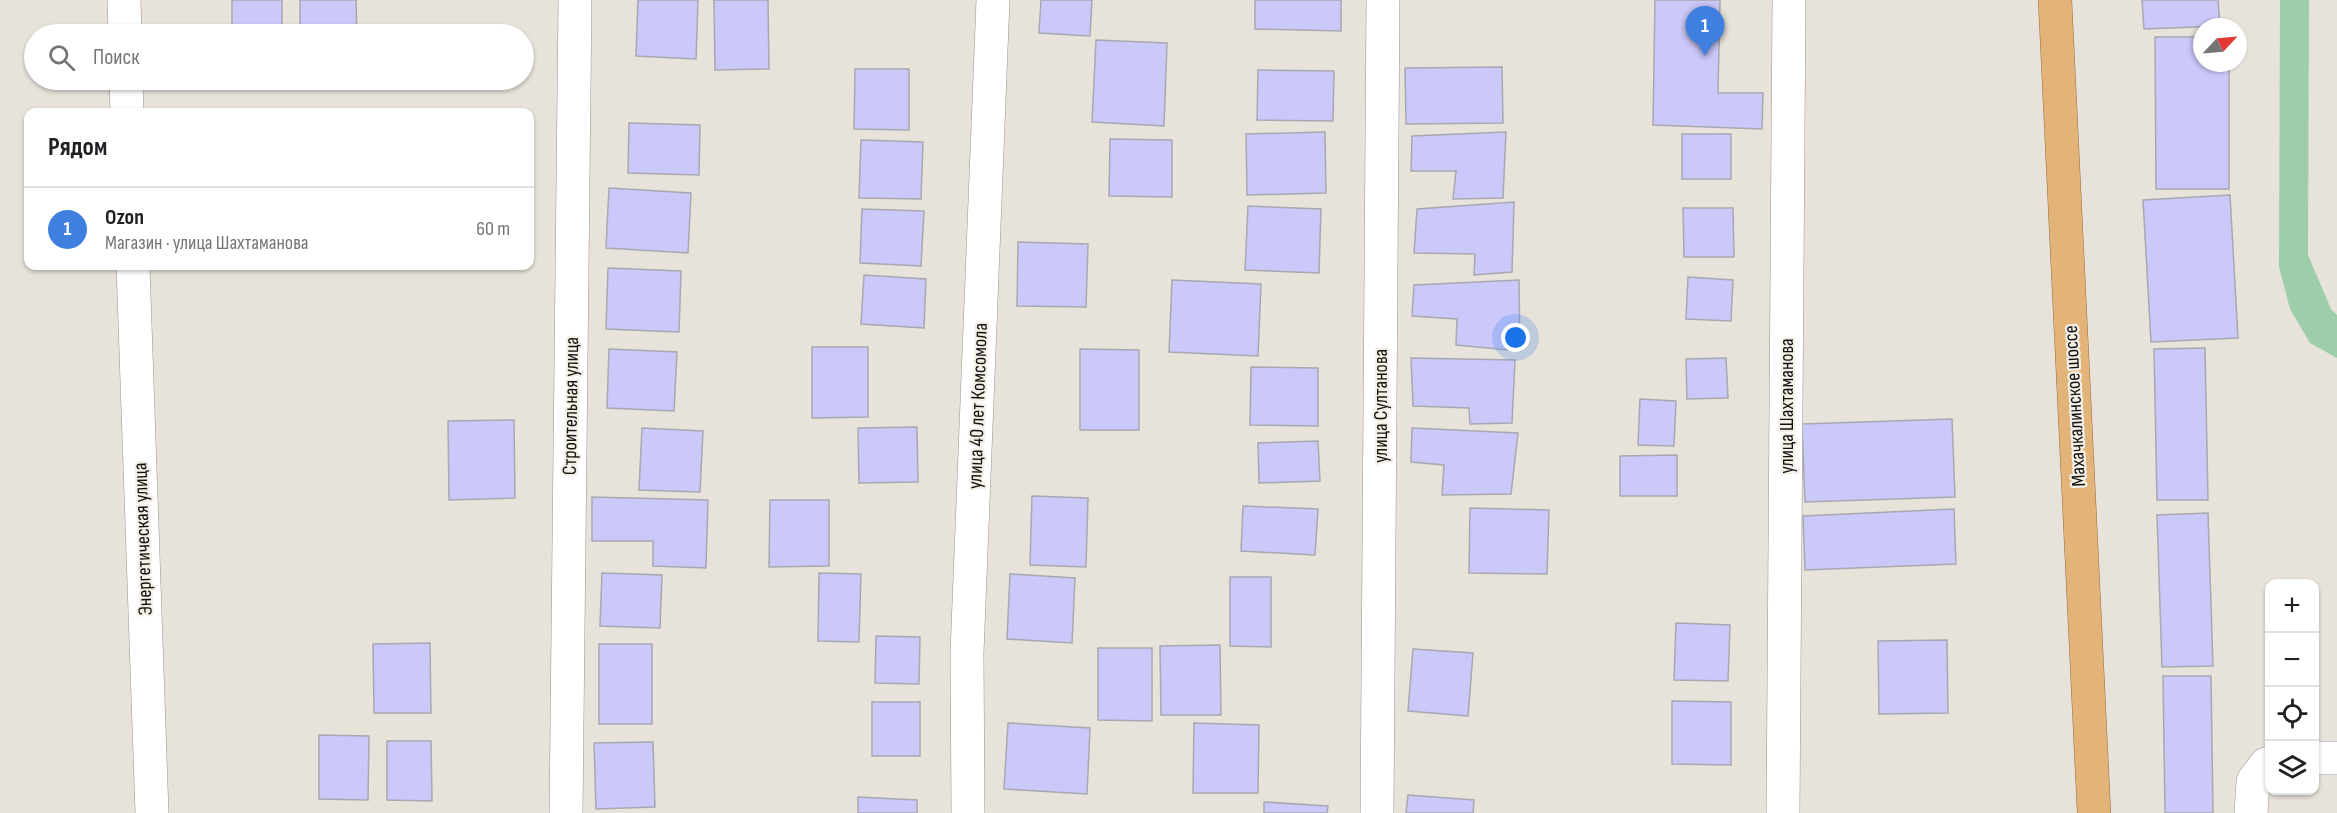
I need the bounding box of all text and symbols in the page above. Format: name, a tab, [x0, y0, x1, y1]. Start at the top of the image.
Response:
pin: 1	[1686, 7, 1724, 56]
north arrow	[2193, 18, 2247, 72]
search box	[24, 24, 534, 90]
icon: search	[45, 41, 78, 74]
text: Поиск	[93, 44, 139, 71]
text: Рядом	[48, 132, 107, 163]
text: Ozon	[105, 204, 144, 231]
text: 1	[64, 217, 71, 241]
text: 60 m	[476, 217, 510, 241]
text: Магазин · улица Шахтаманова	[105, 231, 308, 255]
street label: улица 40 лет Комсомола	[963, 323, 993, 490]
your location	[1501, 323, 1530, 352]
street label: Махачкалинское шоссе	[2059, 325, 2091, 487]
street label: Строительная улица	[558, 337, 584, 475]
street label: улица Шахтаманова	[1775, 338, 1799, 474]
street label: улица Султанова	[1369, 349, 1393, 463]
street label: Энергетическая улица	[128, 462, 158, 616]
map controls	[2265, 579, 2319, 795]
button: +	[2265, 579, 2319, 633]
button: −	[2265, 633, 2319, 687]
button: locate	[2265, 687, 2319, 741]
button: layers	[2265, 741, 2319, 795]

